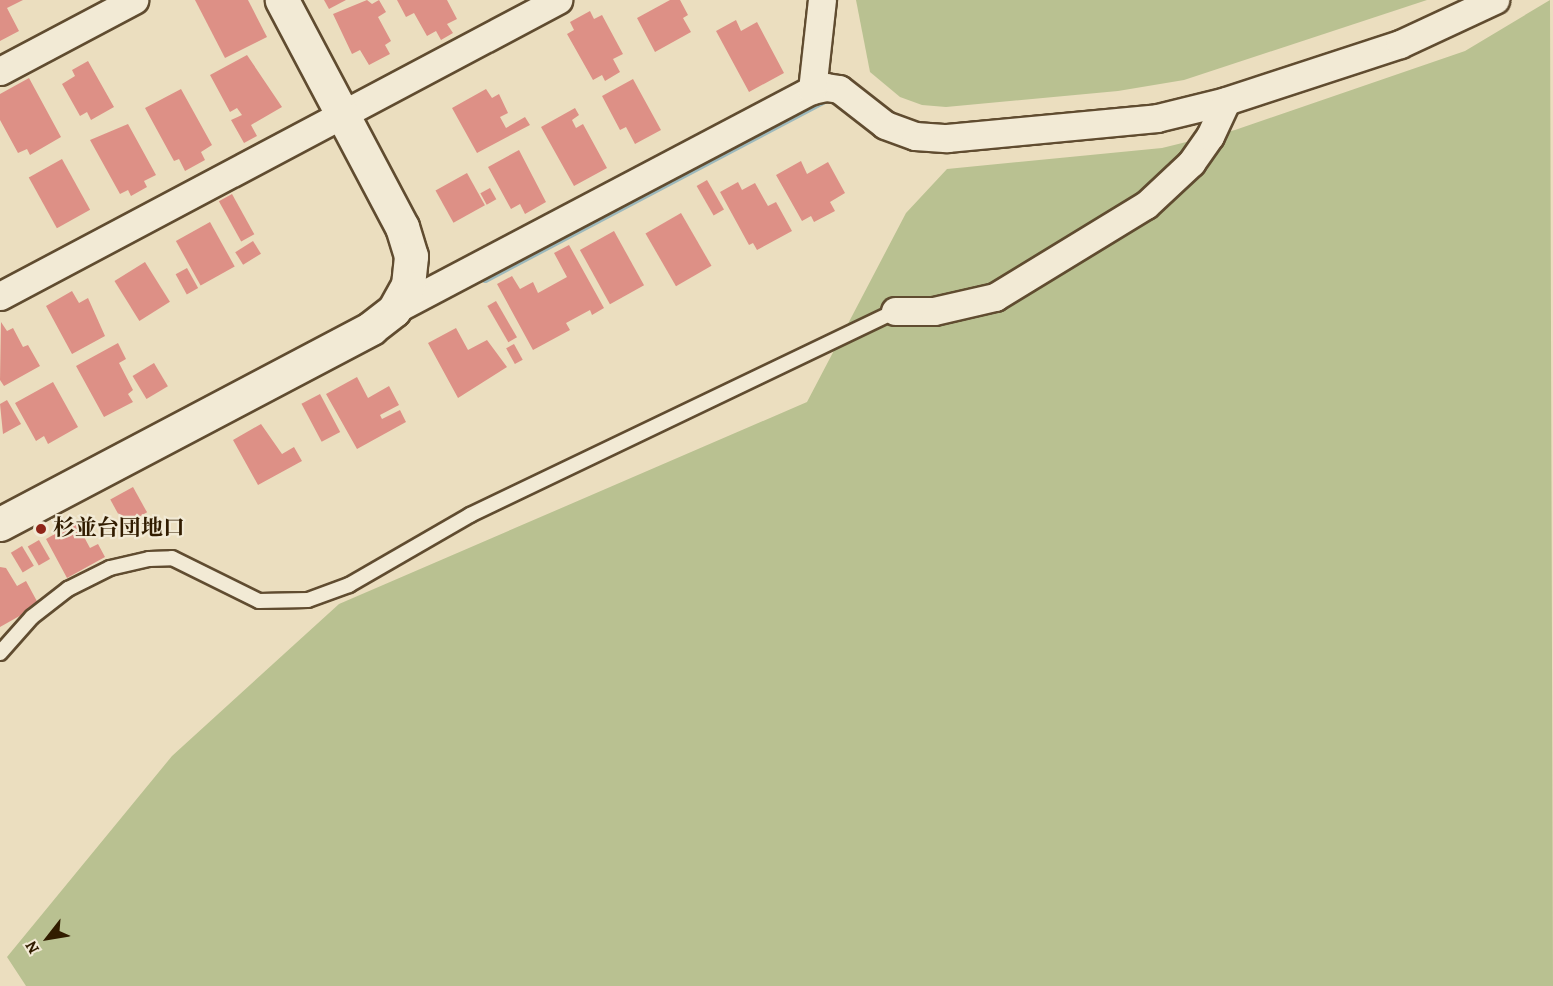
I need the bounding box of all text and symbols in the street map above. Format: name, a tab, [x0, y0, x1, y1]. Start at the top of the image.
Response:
place label: 杉並台団地口	[53, 516, 185, 542]
marker: 杉並台団地口	[34, 522, 48, 536]
north arrow	[18, 908, 78, 968]
text: N	[20, 937, 45, 958]

